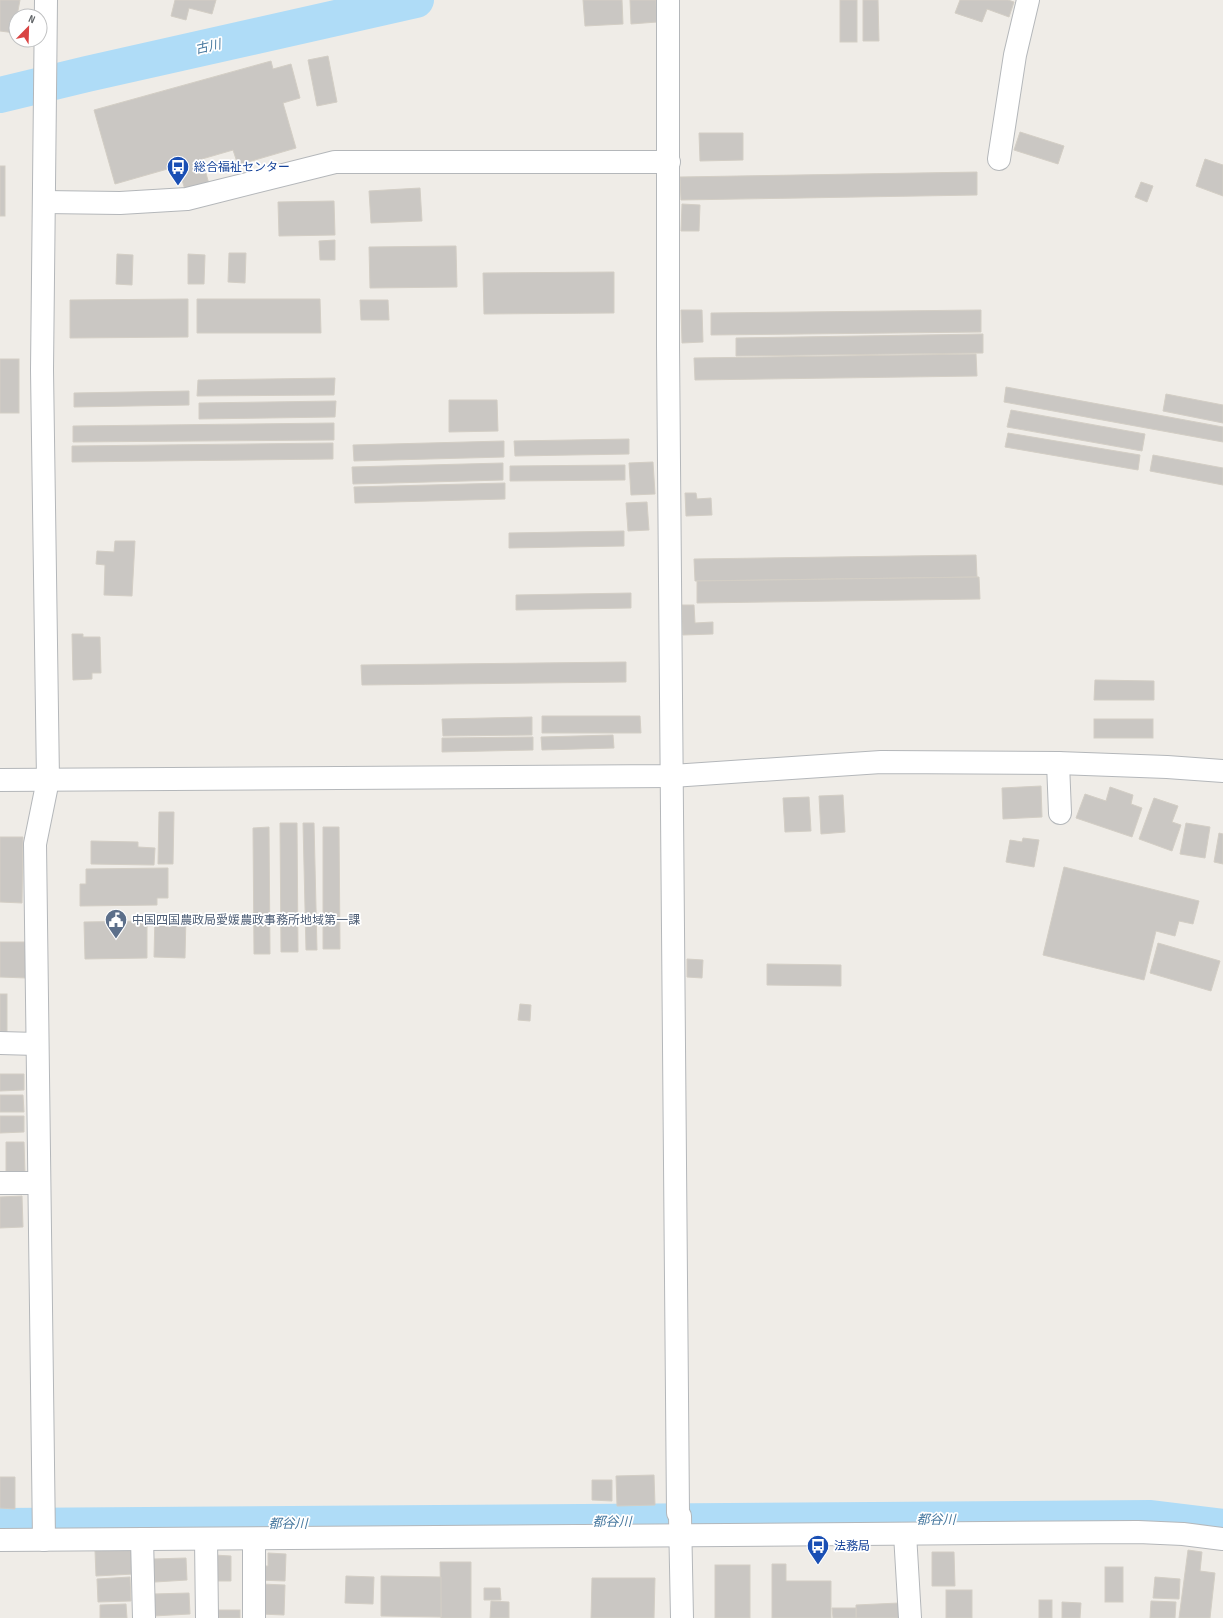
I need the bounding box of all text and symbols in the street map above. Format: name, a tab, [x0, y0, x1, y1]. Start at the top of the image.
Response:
north arrow	[8, 8, 48, 48]
text: N	[26, 12, 37, 26]
water label: 古川	[194, 36, 224, 58]
bus stop icon: 総合福祉センター	[165, 154, 191, 187]
place label: 総合福祉センター	[194, 160, 290, 175]
public building icon: 中国四国農政局愛媛農政事務所地域第一課	[103, 907, 129, 940]
place label: 中国四国農政局愛媛農政事務所地域第一課	[132, 913, 360, 928]
water label: 都谷川	[916, 1512, 957, 1528]
water label: 都谷川	[592, 1514, 633, 1530]
water label: 都谷川	[268, 1516, 309, 1532]
bus stop icon: 法務局	[805, 1533, 831, 1566]
place label: 法務局	[834, 1539, 870, 1554]

